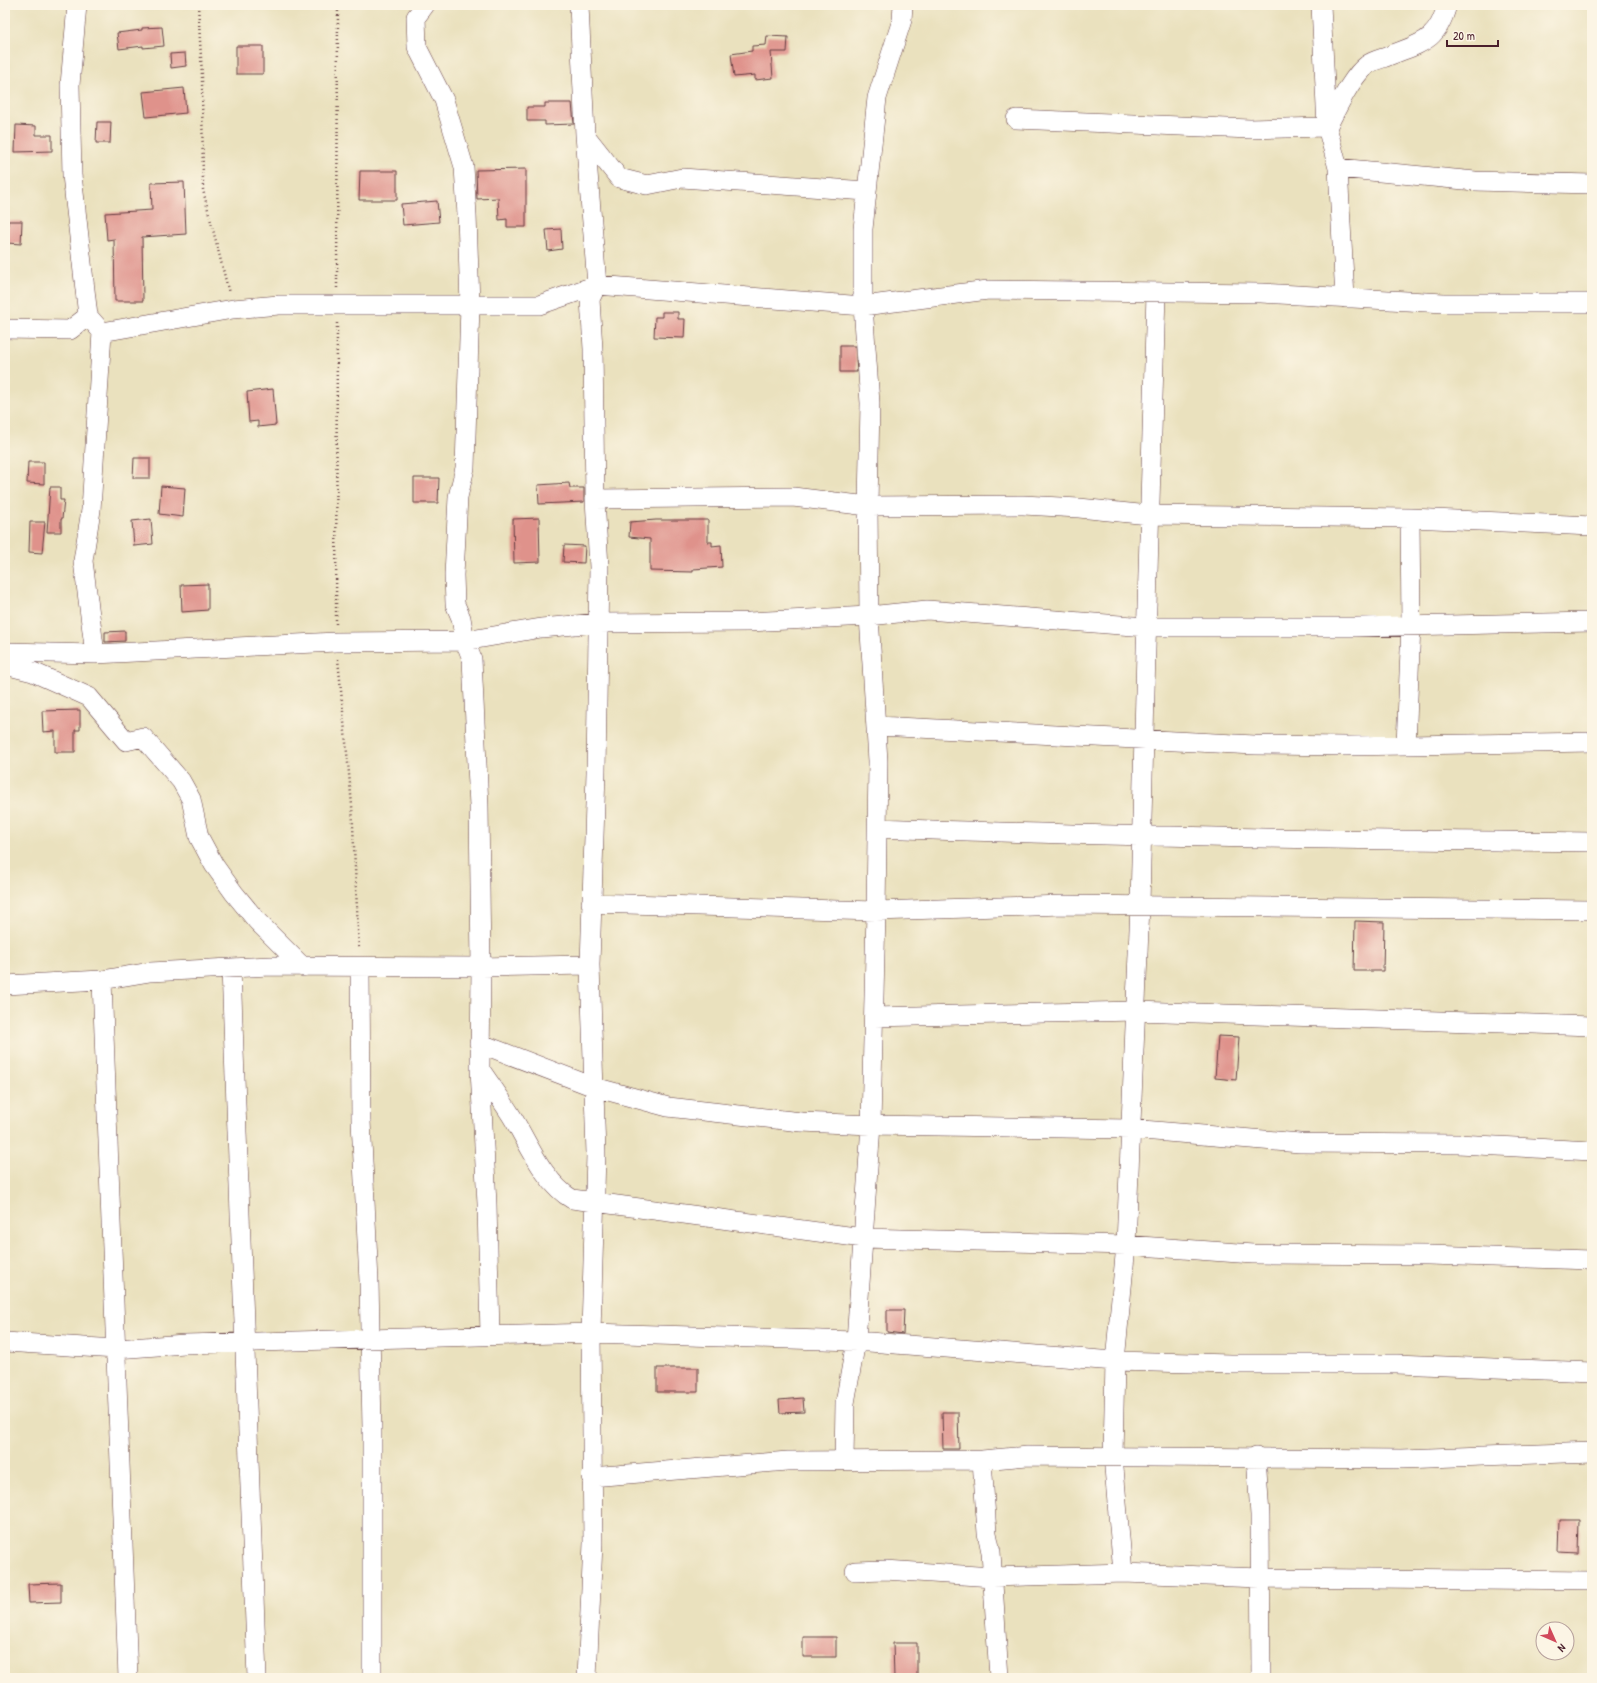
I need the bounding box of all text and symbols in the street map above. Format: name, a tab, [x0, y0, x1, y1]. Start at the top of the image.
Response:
scale bar	[1447, 22, 1498, 48]
text: 20 m	[1453, 27, 1475, 44]
north arrow	[1535, 1621, 1575, 1661]
text: N	[1555, 1641, 1569, 1655]

